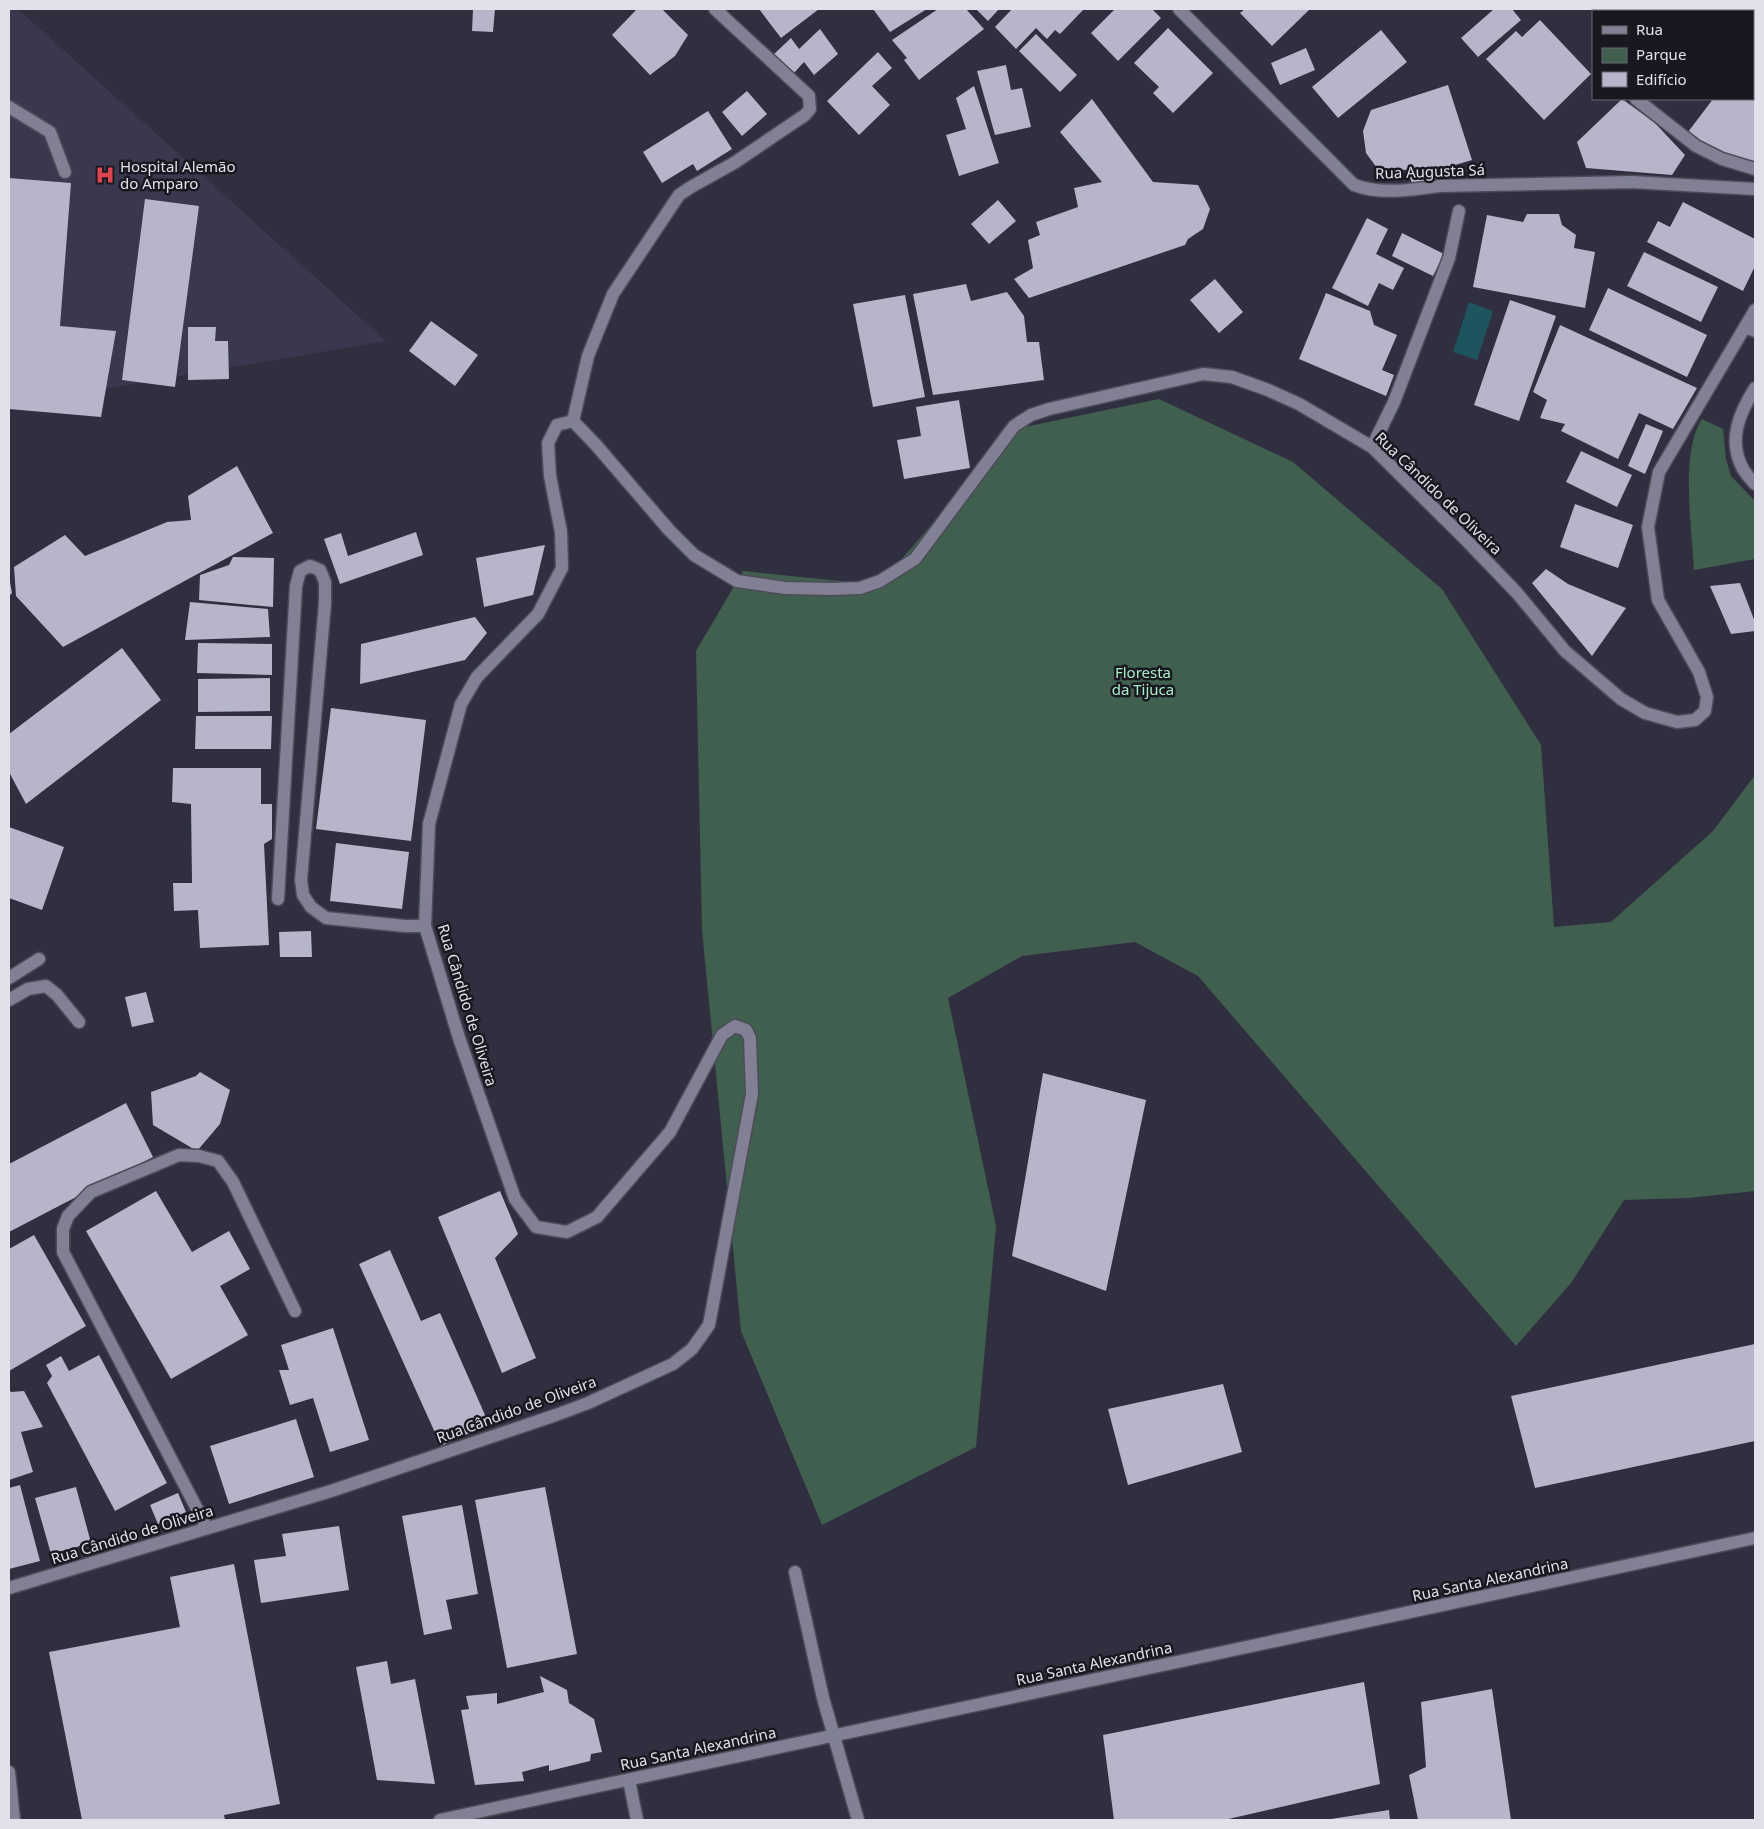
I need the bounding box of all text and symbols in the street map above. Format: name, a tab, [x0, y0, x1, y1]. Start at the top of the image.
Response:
legend	[1592, 10, 1754, 100]
text: Rua	[1636, 19, 1663, 39]
text: Parque	[1636, 44, 1686, 64]
text: Edifício	[1636, 69, 1687, 89]
place label: Hospital Alemão do Amparo	[120, 156, 236, 193]
street label: Rua Augusta Sá	[1375, 159, 1485, 183]
hospital icon: Hospital Alemão do Amparo	[94, 164, 116, 186]
street label: Rua Cândido de Oliveira	[1371, 427, 1507, 559]
park label: Floresta da Tijuca	[1112, 662, 1174, 699]
street label: Rua Cândido de Oliveira	[434, 921, 502, 1089]
street label: Rua Cândido de Oliveira	[433, 1371, 599, 1447]
street label: Rua Cândido de Oliveira	[48, 1500, 216, 1568]
street label: Rua Santa Alexandrina	[1410, 1553, 1570, 1605]
street label: Rua Santa Alexandrina	[1014, 1637, 1174, 1689]
street label: Rua Santa Alexandrina	[618, 1722, 778, 1774]

